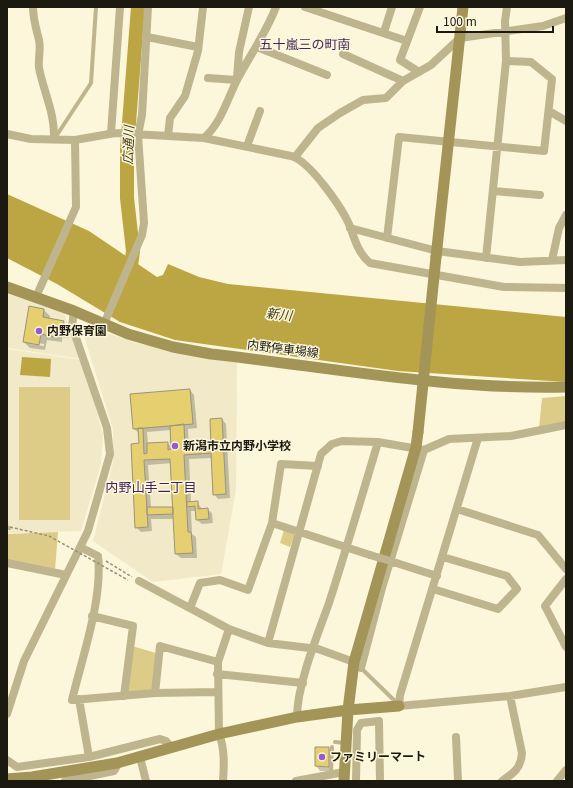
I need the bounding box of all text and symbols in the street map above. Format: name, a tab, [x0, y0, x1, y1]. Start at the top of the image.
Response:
scale bar	[437, 8, 553, 34]
text: 100 m	[443, 12, 477, 29]
district label: 五十嵐三の町南	[259, 34, 351, 53]
water label: 広通川	[117, 123, 138, 165]
water label: 新川	[265, 303, 295, 325]
place label: 内野保育園	[47, 321, 107, 338]
marker: 内野保育園	[34, 326, 44, 336]
street label: 内野停車場線	[246, 335, 320, 360]
place label: 新潟市立内野小学校	[183, 436, 291, 453]
marker: 新潟市立内野小学校	[170, 441, 180, 451]
district label: 内野山手二丁目	[105, 477, 197, 496]
place label: ファミリーマート	[330, 747, 426, 764]
marker: ファミリーマート	[317, 752, 327, 762]

